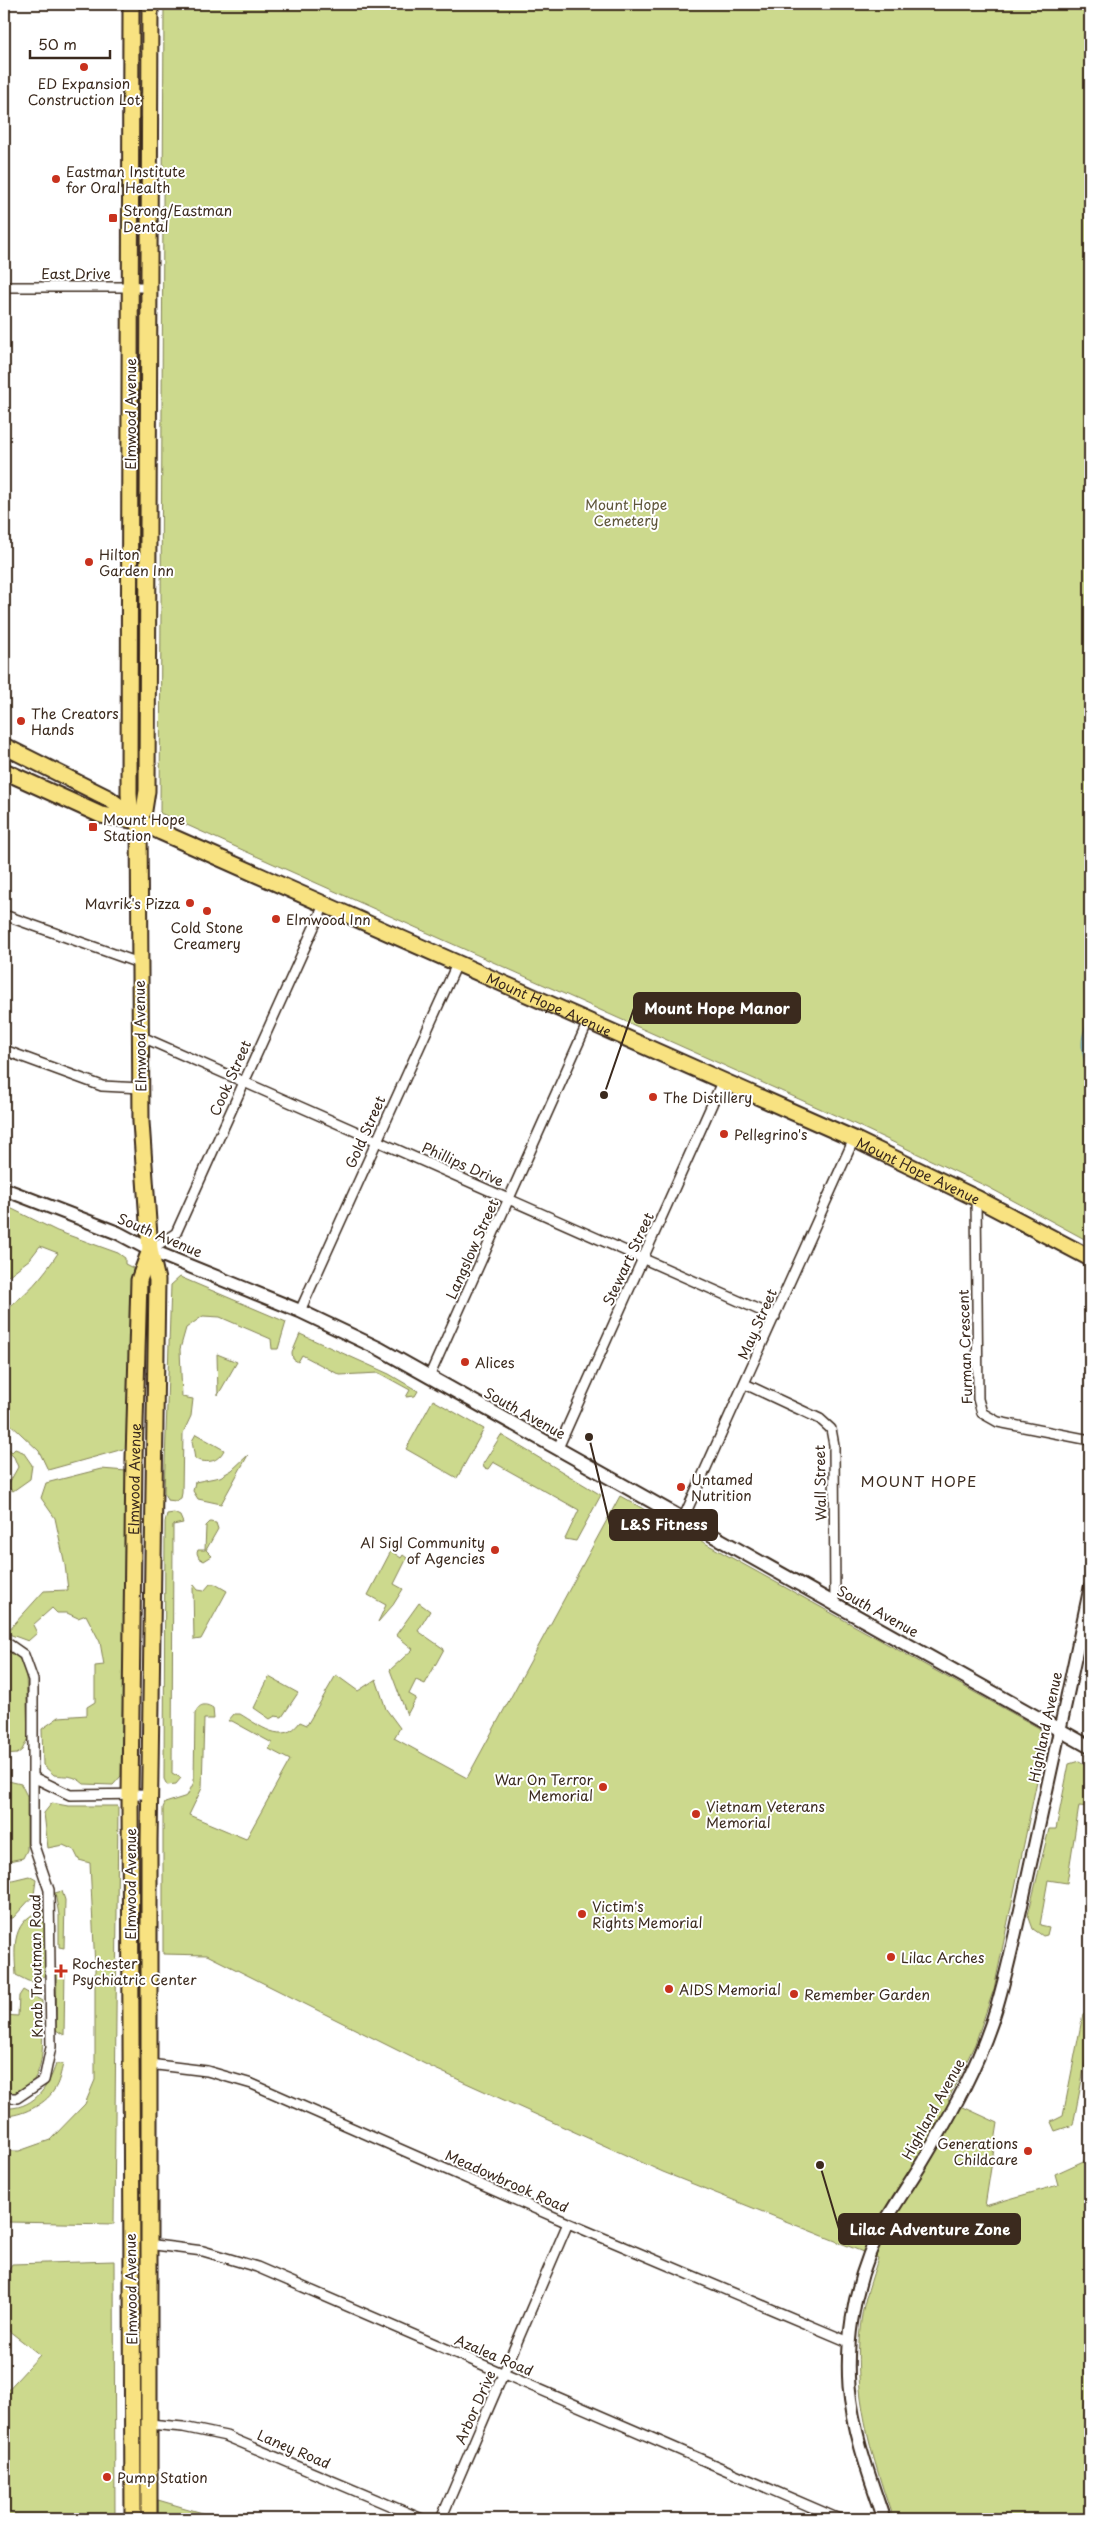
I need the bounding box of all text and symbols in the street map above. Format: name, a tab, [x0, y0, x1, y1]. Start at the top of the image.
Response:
scale bar	[30, 28, 110, 60]
text: 50 m	[38, 32, 77, 55]
marker: ED Expansion Construction Lot	[78, 61, 90, 73]
place label: ED Expansion Construction Lot	[28, 73, 140, 110]
place label: Eastman Institute for Oral Health	[66, 161, 186, 198]
marker: Eastman Institute for Oral Health	[50, 173, 62, 185]
place label: Strong/Eastman Dental	[123, 200, 232, 237]
marker: Strong/Eastman Dental	[107, 212, 119, 224]
street label: East Drive	[41, 263, 111, 284]
street label: Elmwood Avenue	[120, 358, 141, 470]
park label: Mount Hope Cemetery	[585, 494, 667, 531]
place label: Hilton Garden Inn	[99, 544, 174, 581]
marker: Hilton Garden Inn	[83, 556, 95, 568]
place label: The Creators Hands	[31, 703, 119, 740]
marker: The Creators Hands	[15, 715, 27, 727]
place label: Mount Hope Station	[103, 809, 185, 846]
marker: Mount Hope Station	[87, 821, 99, 833]
place label: Mavrik's Pizza	[85, 893, 180, 914]
marker: Mavrik's Pizza	[184, 897, 196, 909]
marker: Cold Stone Creamery	[201, 905, 213, 917]
place label: Elmwood Inn	[286, 909, 371, 930]
marker: Elmwood Inn	[270, 913, 282, 925]
place label: Cold Stone Creamery	[171, 917, 244, 954]
street label: Mount Hope Avenue	[483, 967, 615, 1041]
street label: Elmwood Avenue	[129, 980, 151, 1092]
callout: Mount Hope Manor	[634, 993, 800, 1023]
text: Mount Hope Manor	[644, 996, 790, 1019]
street label: Cook Street	[204, 1036, 256, 1119]
place label: The Distillery	[663, 1087, 752, 1108]
marker: The Distillery	[647, 1091, 659, 1103]
street label: Gold Street	[340, 1092, 390, 1172]
place label: Pellegrino's	[734, 1124, 807, 1145]
marker: Pellegrino's	[718, 1128, 730, 1140]
street label: Mount Hope Avenue	[853, 1131, 984, 1209]
street label: Phillips Drive	[419, 1137, 508, 1192]
street label: Langslow Street	[440, 1195, 504, 1303]
street label: South Avenue	[114, 1208, 206, 1262]
street label: Stewart Street	[597, 1209, 659, 1309]
street label: May Street	[732, 1285, 782, 1363]
street label: Furman Crescent	[952, 1289, 978, 1405]
place label: Alices	[475, 1352, 514, 1373]
marker: Alices	[459, 1356, 471, 1368]
street label: South Avenue	[480, 1382, 570, 1444]
street label: Elmwood Avenue	[123, 1423, 145, 1535]
street label: Wall Street	[809, 1444, 831, 1521]
place label: Untamed Nutrition	[691, 1469, 753, 1506]
district label: MOUNT HOPE	[861, 1469, 977, 1492]
marker: Untamed Nutrition	[675, 1481, 687, 1493]
callout: L&S Fitness	[610, 1510, 717, 1540]
text: L&S Fitness	[620, 1512, 708, 1535]
place label: Al Sigl Community of Agencies	[360, 1532, 485, 1569]
marker: Al Sigl Community of Agencies	[489, 1544, 501, 1556]
street label: South Avenue	[833, 1580, 923, 1642]
street label: Highland Avenue	[1023, 1669, 1067, 1784]
place label: War On Terror Memorial	[495, 1769, 594, 1806]
marker: War On Terror Memorial	[597, 1781, 609, 1793]
place label: Vietnam Veterans Memorial	[706, 1796, 825, 1833]
marker: Vietnam Veterans Memorial	[690, 1808, 702, 1820]
street label: Elmwood Avenue	[120, 1828, 141, 1940]
street label: Knab Troutman Road	[24, 1894, 48, 2038]
place label: Victim's Rights Memorial	[592, 1896, 702, 1933]
marker: Victim's Rights Memorial	[576, 1908, 588, 1920]
place label: Lilac Arches	[901, 1947, 984, 1968]
marker: Lilac Arches	[885, 1951, 897, 1963]
place label: Rochester Psychiatric Center	[72, 1953, 197, 1990]
marker: Rochester Psychiatric Center	[54, 1964, 68, 1978]
place label: AIDS Memorial	[679, 1979, 781, 2000]
marker: AIDS Memorial	[663, 1983, 675, 1995]
place label: Remember Garden	[804, 1984, 930, 2005]
marker: Remember Garden	[788, 1988, 800, 2000]
street label: Highland Avenue	[896, 2054, 970, 2163]
place label: Generations Childcare	[937, 2133, 1018, 2170]
street label: Meadowbrook Road	[442, 2144, 572, 2218]
marker: Generations Childcare	[1022, 2145, 1034, 2157]
callout: Lilac Adventure Zone	[839, 2214, 1020, 2244]
text: Lilac Adventure Zone	[850, 2217, 1010, 2240]
street label: Elmwood Avenue	[120, 2233, 142, 2345]
street label: Azalea Road	[451, 2329, 537, 2381]
street label: Arbor Drive	[449, 2367, 501, 2447]
street label: Laney Road	[254, 2424, 334, 2474]
place label: Pump Station	[117, 2467, 208, 2488]
marker: Pump Station	[101, 2471, 113, 2483]

